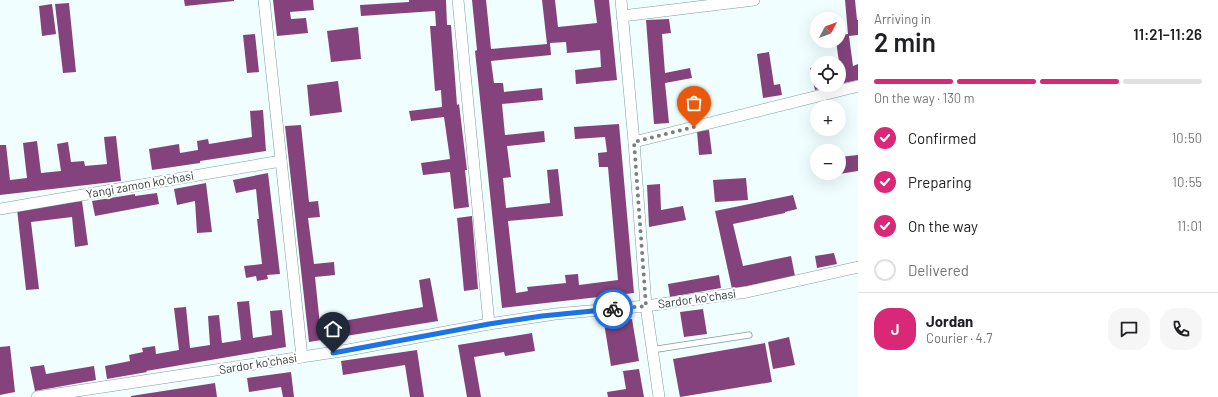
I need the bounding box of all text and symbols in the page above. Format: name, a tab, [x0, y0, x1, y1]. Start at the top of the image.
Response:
text: Arriving in	[874, 11, 931, 27]
north arrow	[810, 12, 846, 48]
map controls	[810, 12, 846, 180]
text: 11:21–11:26	[1133, 25, 1202, 43]
text: 2 min	[874, 26, 936, 57]
button: locate	[810, 56, 846, 92]
pin	[677, 86, 711, 127]
text: On the way · 130 m	[874, 90, 975, 106]
icon: bag	[683, 92, 705, 114]
button: +	[810, 100, 846, 136]
icon: check	[874, 127, 896, 149]
text: Confirmed	[908, 129, 976, 147]
text: 10:50	[1172, 130, 1202, 146]
button: −	[810, 144, 846, 180]
street label: Yangi zamon koʻchasi	[85, 168, 195, 200]
icon: check	[874, 171, 896, 193]
text: Preparing	[908, 173, 972, 191]
text: 10:55	[1172, 174, 1202, 190]
icon: check	[874, 215, 896, 237]
text: On the way	[908, 217, 978, 235]
text: 11:01	[1177, 218, 1202, 234]
text: Delivered	[908, 261, 969, 279]
street label: Sardor koʻchasi	[657, 286, 737, 310]
courier	[593, 289, 633, 329]
icon: bike	[602, 298, 624, 320]
button: chat	[1108, 308, 1150, 350]
button: phone	[1160, 308, 1202, 350]
pin	[316, 312, 350, 353]
text: Jordan	[926, 312, 973, 330]
icon: home	[322, 318, 344, 340]
text: J	[891, 320, 899, 338]
text: Courier · 4.7	[926, 330, 993, 346]
street label: Sardor koʻchasi	[218, 350, 298, 376]

